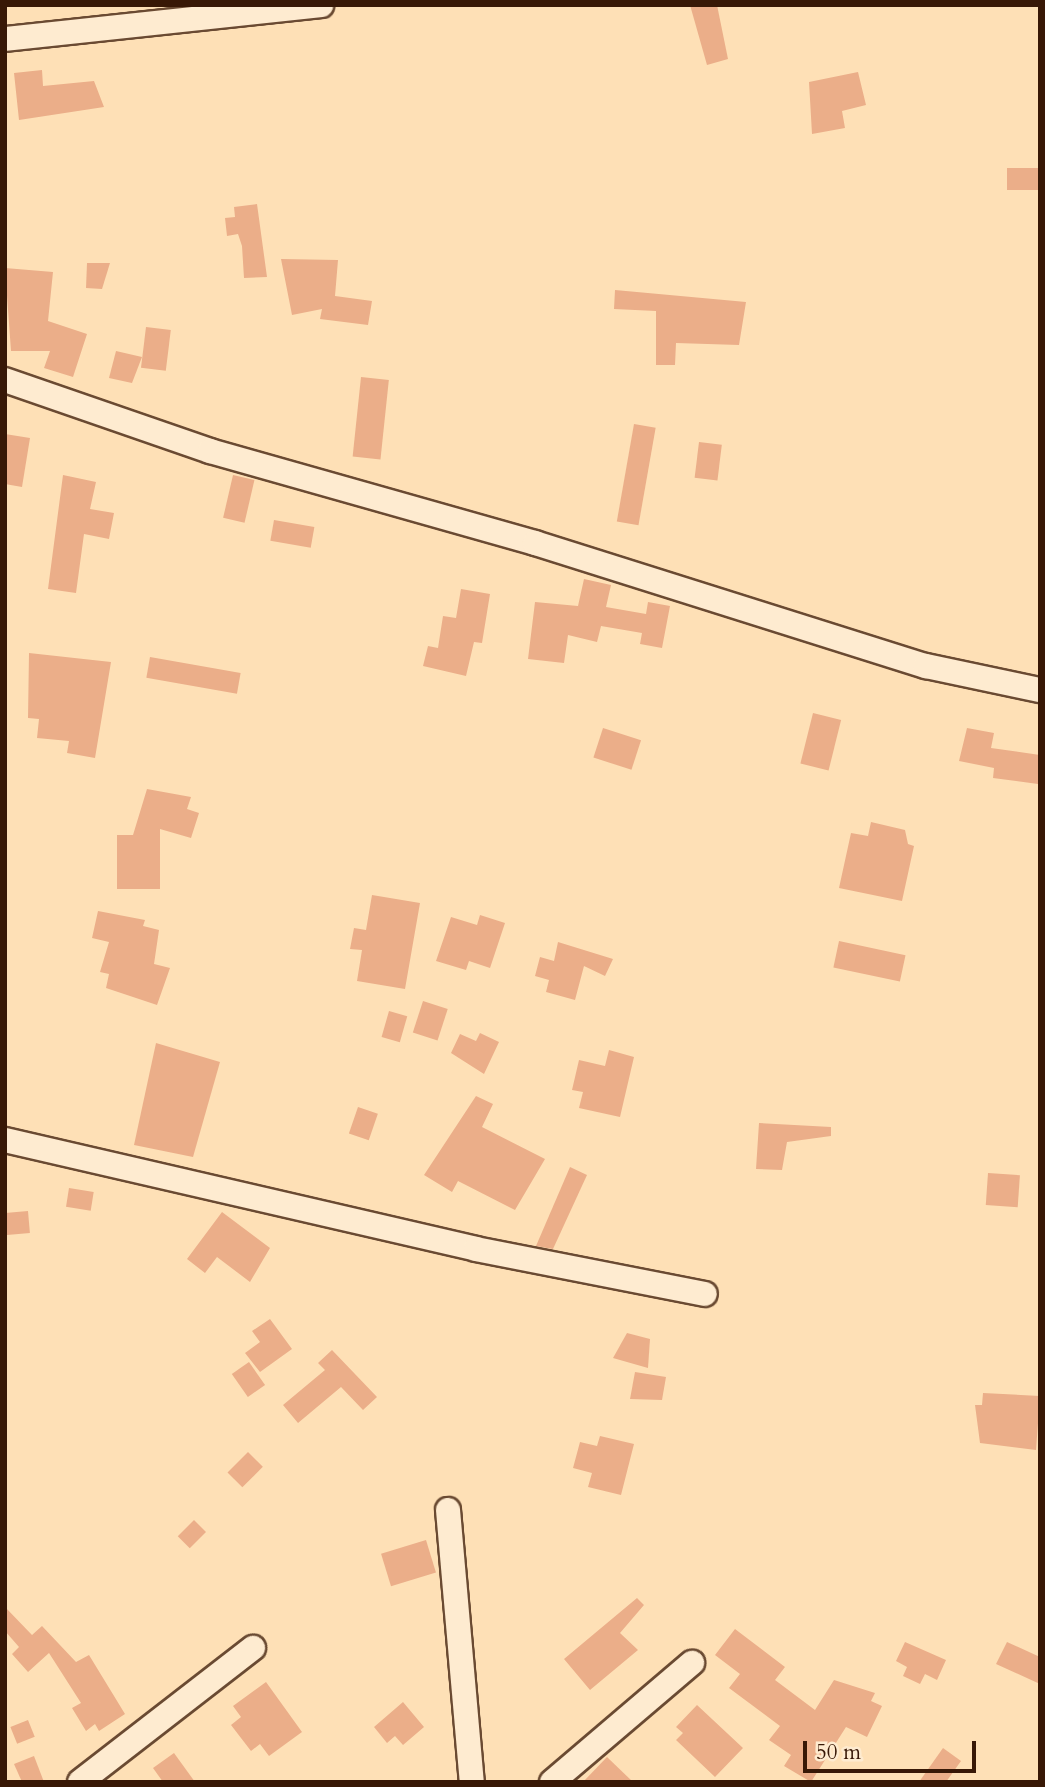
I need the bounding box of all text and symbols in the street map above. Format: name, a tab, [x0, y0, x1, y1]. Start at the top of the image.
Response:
scale bar	[807, 1728, 980, 1772]
text: 50 m	[816, 1738, 861, 1767]

